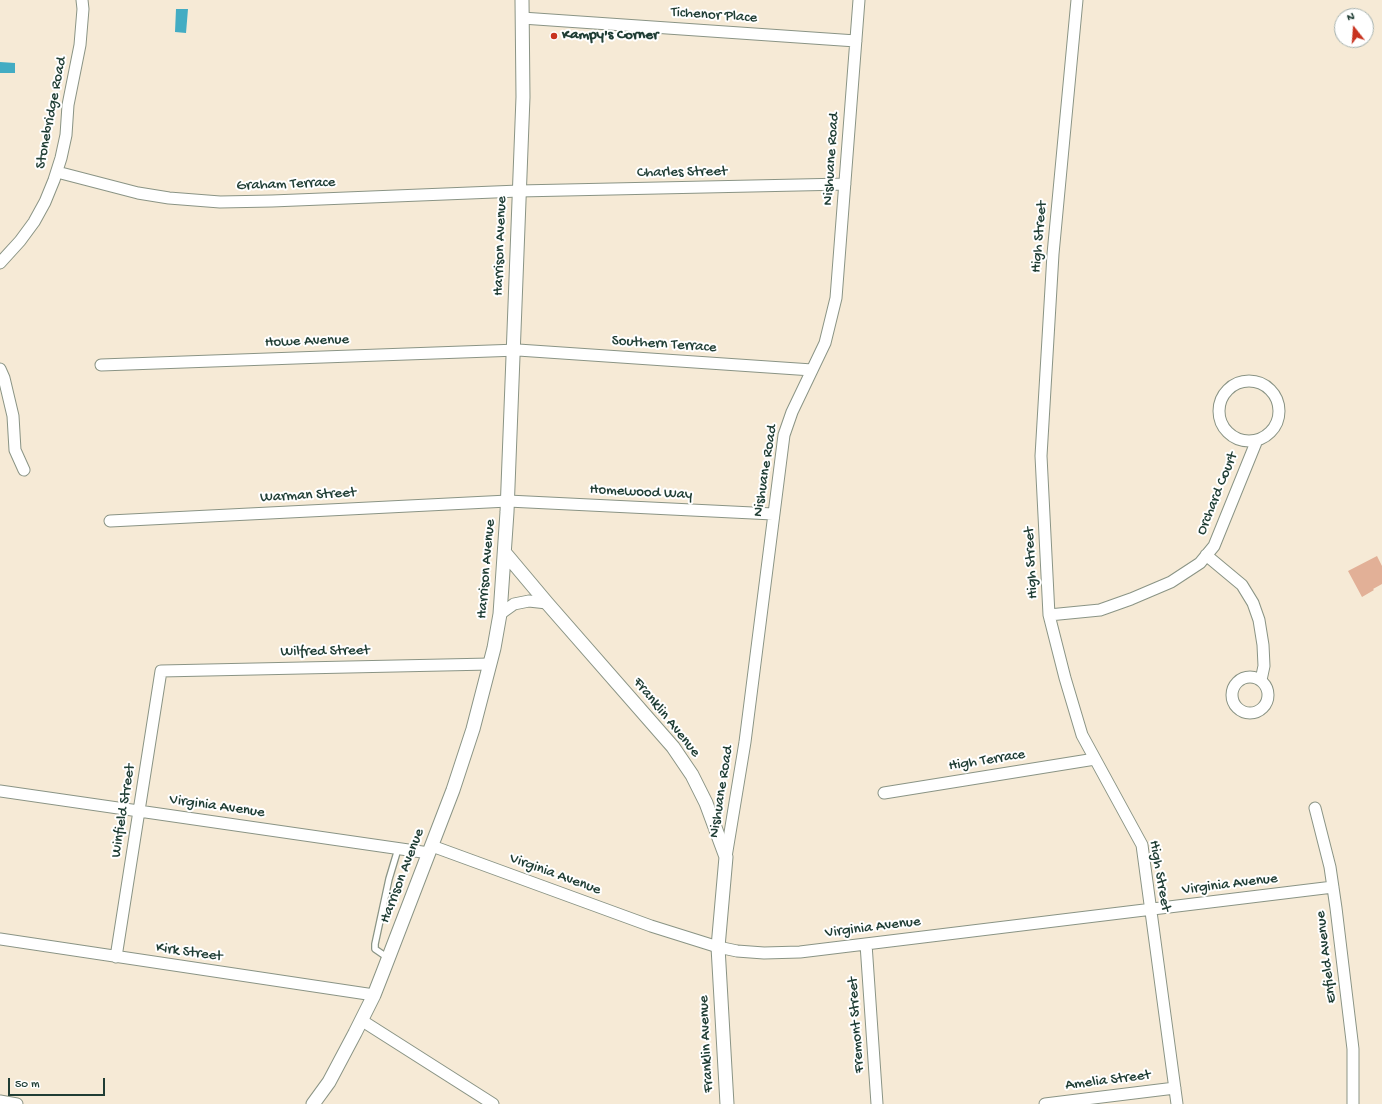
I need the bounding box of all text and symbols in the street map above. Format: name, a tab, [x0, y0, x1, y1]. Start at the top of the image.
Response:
street label: Tichenor Place	[670, 4, 758, 28]
north arrow	[1334, 8, 1374, 48]
text: N	[1346, 11, 1356, 24]
place label: Kampy's Corner	[562, 27, 658, 45]
marker: Kampy's Corner	[549, 31, 559, 41]
street label: Stonebridge Road	[32, 56, 72, 170]
street label: Nishuane Road	[820, 112, 844, 206]
street label: Charles Street	[637, 163, 727, 183]
street label: Graham Terrace	[236, 174, 336, 196]
street label: Harrison Avenue	[490, 196, 512, 296]
street label: High Street	[1028, 200, 1052, 274]
street label: Howe Avenue	[265, 332, 349, 352]
street label: Southern Terrace	[611, 332, 717, 358]
street label: Nishuane Road	[750, 424, 782, 518]
street label: Orchard Court	[1193, 450, 1243, 538]
street label: Homewood Way	[589, 481, 693, 505]
street label: Warman Street	[260, 484, 356, 508]
street label: Harrison Avenue	[474, 518, 500, 620]
street label: High Street	[1021, 527, 1043, 599]
street label: Wilfred Street	[280, 642, 370, 662]
street label: Franklin Avenue	[628, 674, 704, 762]
street label: Nishuane Road	[706, 745, 738, 839]
street label: High Terrace	[947, 746, 1027, 776]
street label: Winfield Street	[108, 763, 140, 859]
street label: Virginia Avenue	[168, 791, 266, 823]
street label: Harrison Avenue	[377, 826, 429, 926]
street label: High Street	[1144, 839, 1174, 913]
street label: Virginia Avenue	[507, 850, 603, 900]
street label: Virginia Avenue	[1181, 870, 1279, 900]
street label: Enfield Avenue	[1312, 910, 1342, 1004]
street label: Virginia Avenue	[824, 913, 922, 943]
street label: Kirk Street	[155, 939, 223, 967]
street label: Fremont Street	[845, 977, 869, 1073]
street label: Franklin Avenue	[695, 995, 719, 1093]
street label: Amelia Street	[1064, 1067, 1152, 1095]
scale bar	[10, 1070, 107, 1096]
text: 50 m	[15, 1078, 40, 1092]

